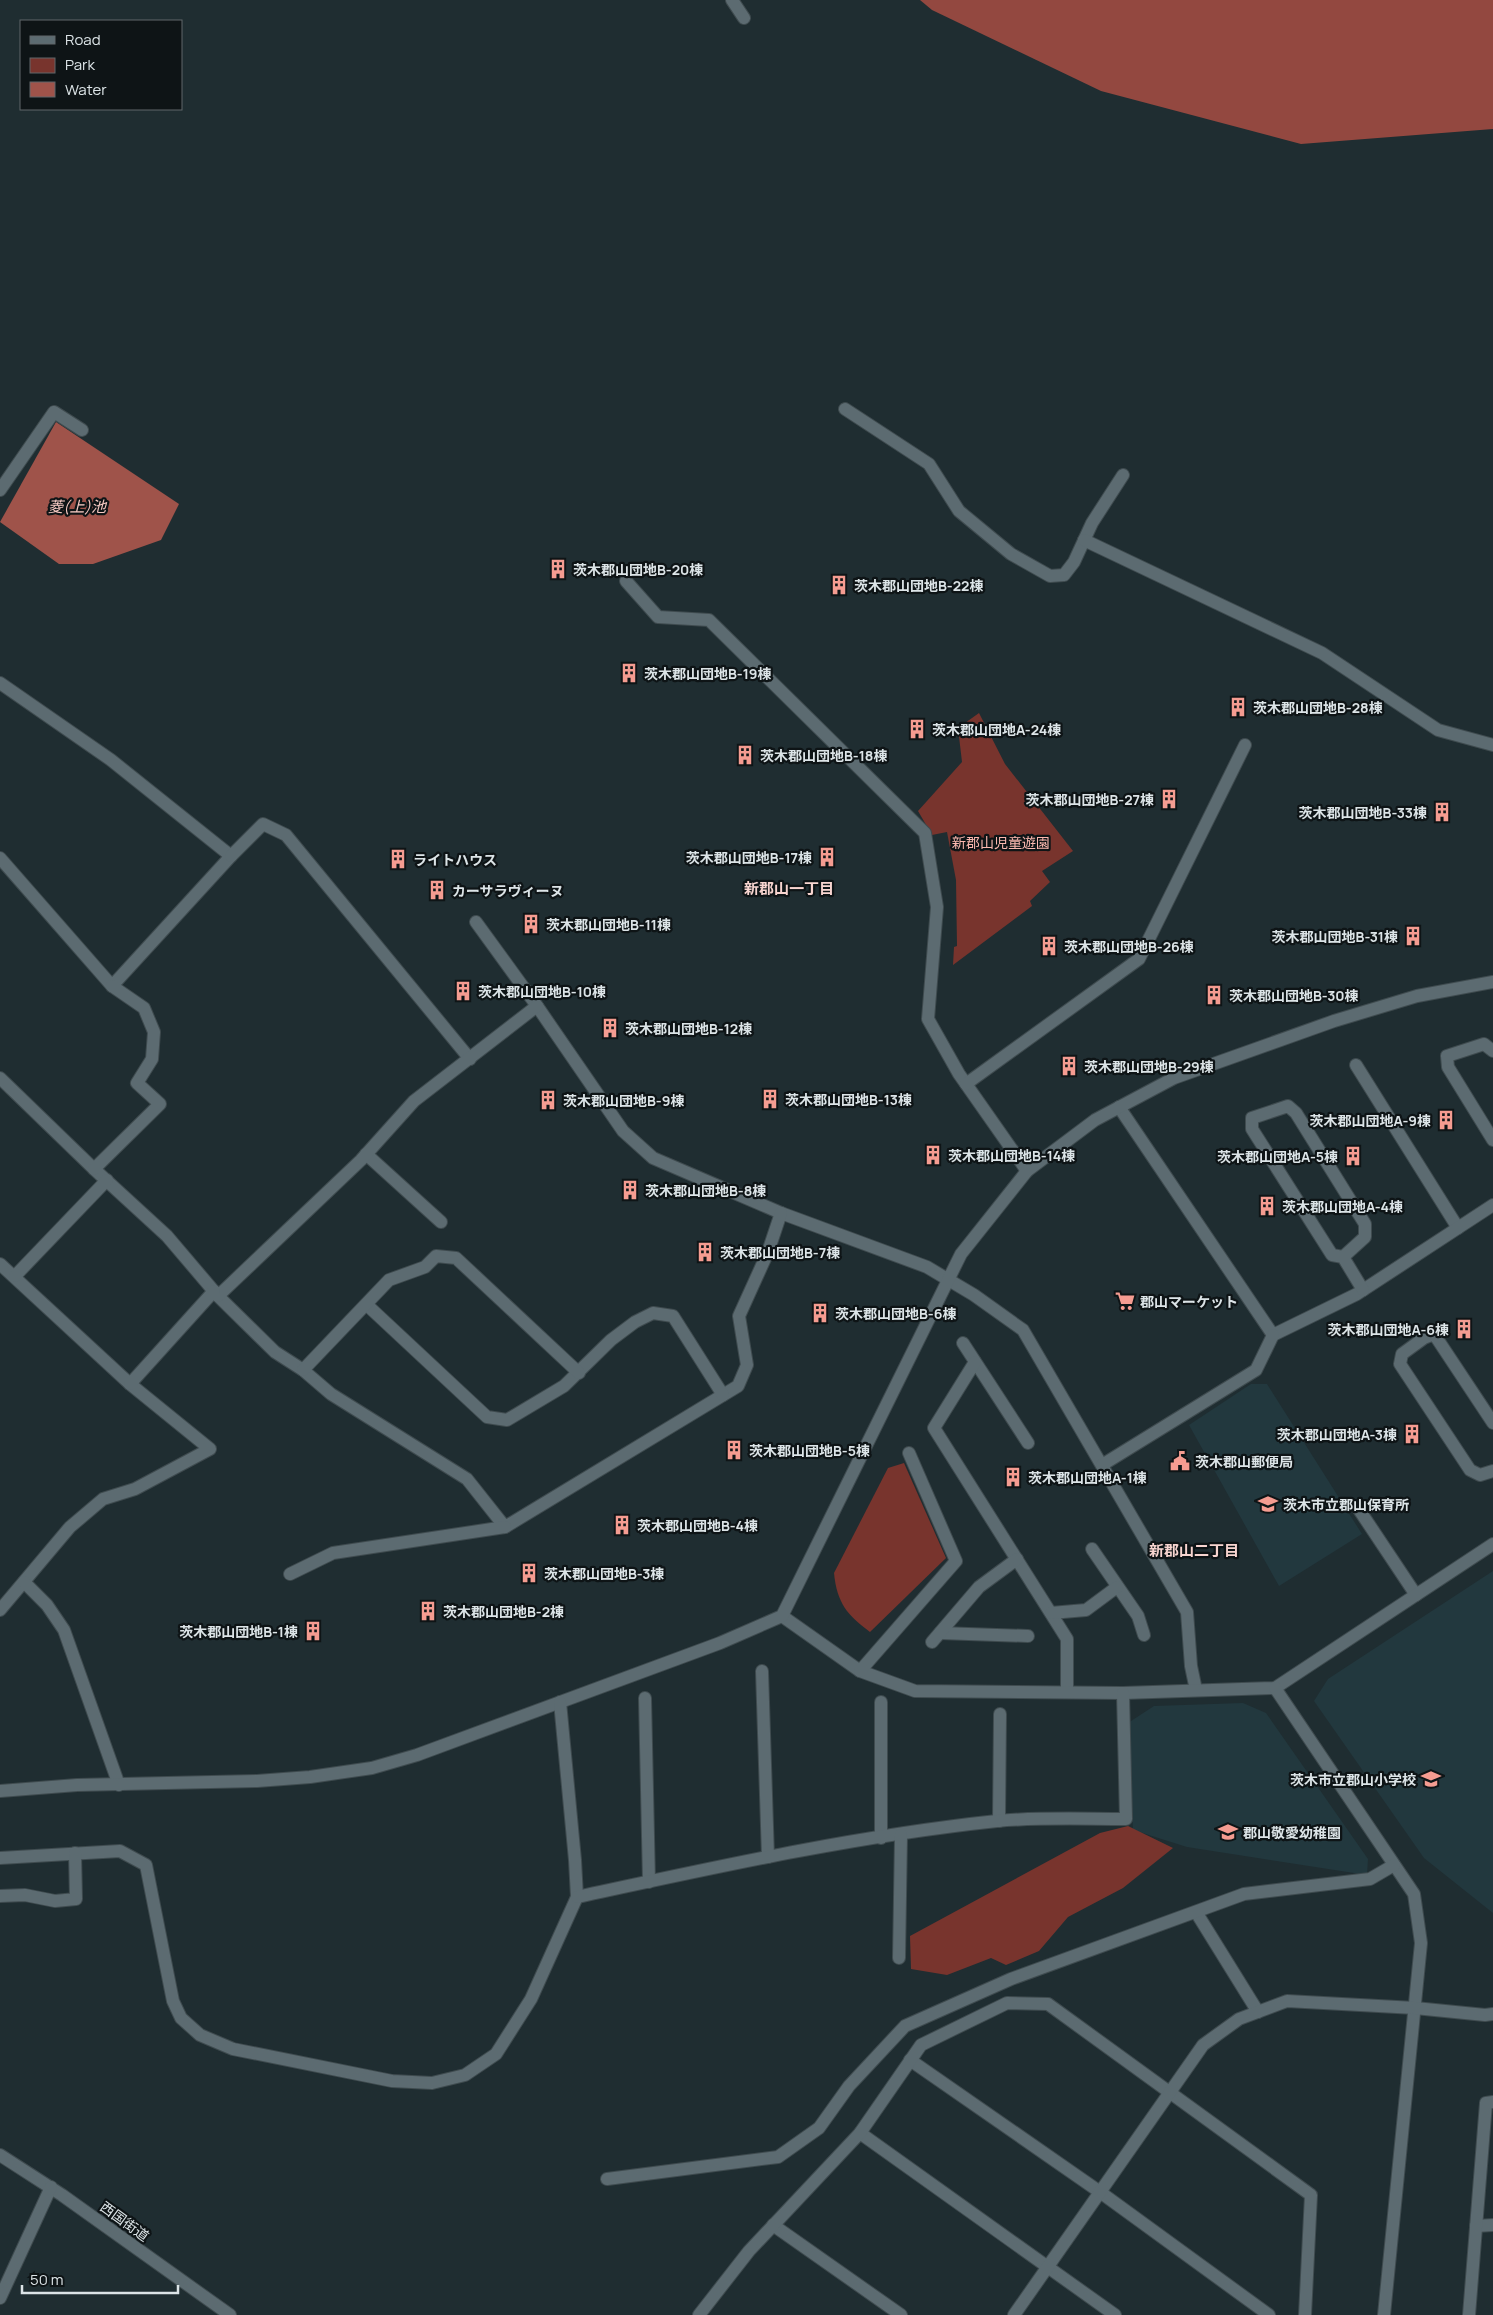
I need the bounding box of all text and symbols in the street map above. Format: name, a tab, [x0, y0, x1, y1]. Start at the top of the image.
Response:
legend	[20, 20, 182, 110]
text: Road	[65, 29, 101, 50]
text: Park	[65, 54, 95, 75]
text: Water	[65, 79, 107, 100]
water label: 菱(上)池	[48, 496, 108, 517]
building icon: 茨木郡山団地B-20棟	[547, 558, 569, 580]
place label: 茨木郡山団地B-20棟	[573, 560, 703, 579]
building icon: 茨木郡山団地B-22棟	[828, 574, 850, 596]
place label: 茨木郡山団地B-22棟	[854, 576, 983, 595]
building icon: 茨木郡山団地B-19棟	[618, 662, 640, 684]
place label: 茨木郡山団地B-19棟	[644, 664, 772, 683]
building icon: 茨木郡山団地B-28棟	[1227, 696, 1249, 718]
place label: 茨木郡山団地B-28棟	[1253, 698, 1383, 717]
building icon: 茨木郡山団地A-24棟	[906, 718, 928, 740]
place label: 茨木郡山団地A-24棟	[932, 720, 1061, 739]
building icon: 茨木郡山団地B-18棟	[734, 744, 756, 766]
place label: 茨木郡山団地B-18棟	[760, 746, 887, 765]
building icon: 茨木郡山団地B-27棟	[1158, 788, 1180, 810]
place label: 茨木郡山団地B-27棟	[1025, 790, 1154, 809]
building icon: 茨木郡山団地B-33棟	[1431, 801, 1453, 823]
place label: 茨木郡山団地B-33棟	[1299, 803, 1427, 822]
park label: 新郡山児童遊園	[952, 833, 1050, 852]
building icon: 茨木郡山団地B-17棟	[816, 846, 838, 868]
building icon: ライトハウス	[387, 848, 409, 870]
place label: 茨木郡山団地B-17棟	[686, 848, 812, 867]
place label: ライトハウス	[413, 850, 497, 869]
district label: 新郡山一丁目	[744, 878, 834, 899]
building icon: カーサラヴィーヌ	[426, 879, 448, 901]
place label: カーサラヴィーヌ	[452, 881, 564, 900]
building icon: 茨木郡山団地B-11棟	[520, 913, 542, 935]
place label: 茨木郡山団地B-11棟	[546, 915, 671, 934]
building icon: 茨木郡山団地B-31棟	[1402, 925, 1424, 947]
place label: 茨木郡山団地B-31棟	[1272, 927, 1398, 946]
building icon: 茨木郡山団地B-26棟	[1038, 935, 1060, 957]
place label: 茨木郡山団地B-26棟	[1064, 937, 1194, 956]
building icon: 茨木郡山団地B-10棟	[452, 980, 474, 1002]
place label: 茨木郡山団地B-10棟	[478, 982, 606, 1001]
building icon: 茨木郡山団地B-30棟	[1203, 984, 1225, 1006]
place label: 茨木郡山団地B-30棟	[1229, 986, 1359, 1005]
building icon: 茨木郡山団地B-12棟	[599, 1017, 621, 1039]
place label: 茨木郡山団地B-12棟	[625, 1019, 752, 1038]
building icon: 茨木郡山団地B-29棟	[1058, 1055, 1080, 1077]
place label: 茨木郡山団地B-29棟	[1084, 1057, 1214, 1076]
building icon: 茨木郡山団地B-13棟	[759, 1088, 781, 1110]
building icon: 茨木郡山団地B-9棟	[537, 1089, 559, 1111]
place label: 茨木郡山団地B-13棟	[785, 1090, 912, 1109]
place label: 茨木郡山団地B-9棟	[563, 1091, 684, 1110]
building icon: 茨木郡山団地A-9棟	[1435, 1109, 1457, 1131]
place label: 茨木郡山団地A-9棟	[1310, 1111, 1431, 1130]
building icon: 茨木郡山団地B-14棟	[922, 1144, 944, 1166]
building icon: 茨木郡山団地A-5棟	[1342, 1145, 1364, 1167]
place label: 茨木郡山団地B-14棟	[948, 1146, 1075, 1165]
place label: 茨木郡山団地A-5棟	[1217, 1147, 1338, 1166]
building icon: 茨木郡山団地B-8棟	[619, 1179, 641, 1201]
place label: 茨木郡山団地B-8棟	[645, 1181, 766, 1200]
building icon: 茨木郡山団地A-4棟	[1256, 1195, 1278, 1217]
place label: 茨木郡山団地A-4棟	[1282, 1197, 1403, 1216]
building icon: 茨木郡山団地B-7棟	[694, 1241, 716, 1263]
place label: 茨木郡山団地B-7棟	[720, 1243, 840, 1262]
supermarket icon: 郡山マーケット	[1114, 1290, 1136, 1312]
place label: 郡山マーケット	[1140, 1292, 1238, 1311]
building icon: 茨木郡山団地B-6棟	[809, 1302, 831, 1324]
place label: 茨木郡山団地B-6棟	[835, 1304, 956, 1323]
building icon: 茨木郡山団地A-6棟	[1453, 1318, 1475, 1340]
place label: 茨木郡山団地A-6棟	[1328, 1320, 1449, 1339]
building icon: 茨木郡山団地A-3棟	[1401, 1423, 1423, 1445]
place label: 茨木郡山団地A-3棟	[1277, 1425, 1397, 1444]
building icon: 茨木郡山団地B-5棟	[723, 1439, 745, 1461]
place label: 茨木郡山団地B-5棟	[749, 1441, 870, 1460]
public building icon: 茨木郡山郵便局	[1169, 1450, 1191, 1472]
place label: 茨木郡山郵便局	[1195, 1452, 1293, 1471]
building icon: 茨木郡山団地A-1棟	[1002, 1466, 1024, 1488]
place label: 茨木郡山団地A-1棟	[1028, 1468, 1147, 1487]
school or university icon: 茨木市立郡山保育所	[1257, 1493, 1279, 1515]
place label: 茨木市立郡山保育所	[1283, 1495, 1409, 1514]
building icon: 茨木郡山団地B-4棟	[611, 1514, 633, 1536]
place label: 茨木郡山団地B-4棟	[637, 1516, 758, 1535]
district label: 新郡山二丁目	[1149, 1540, 1239, 1561]
building icon: 茨木郡山団地B-3棟	[518, 1562, 540, 1584]
place label: 茨木郡山団地B-3棟	[544, 1564, 664, 1583]
building icon: 茨木郡山団地B-2棟	[417, 1600, 439, 1622]
place label: 茨木郡山団地B-2棟	[443, 1602, 564, 1621]
building icon: 茨木郡山団地B-1棟	[302, 1620, 324, 1642]
place label: 茨木郡山団地B-1棟	[179, 1622, 298, 1641]
school or university icon: 茨木市立郡山小学校	[1420, 1768, 1442, 1790]
place label: 茨木市立郡山小学校	[1290, 1770, 1416, 1789]
school or university icon: 郡山敬愛幼稚園	[1217, 1821, 1239, 1843]
place label: 郡山敬愛幼稚園	[1243, 1823, 1341, 1842]
street label: 西国街道	[97, 2197, 153, 2245]
scale bar	[22, 2262, 179, 2294]
text: 50 m	[30, 2269, 64, 2290]

